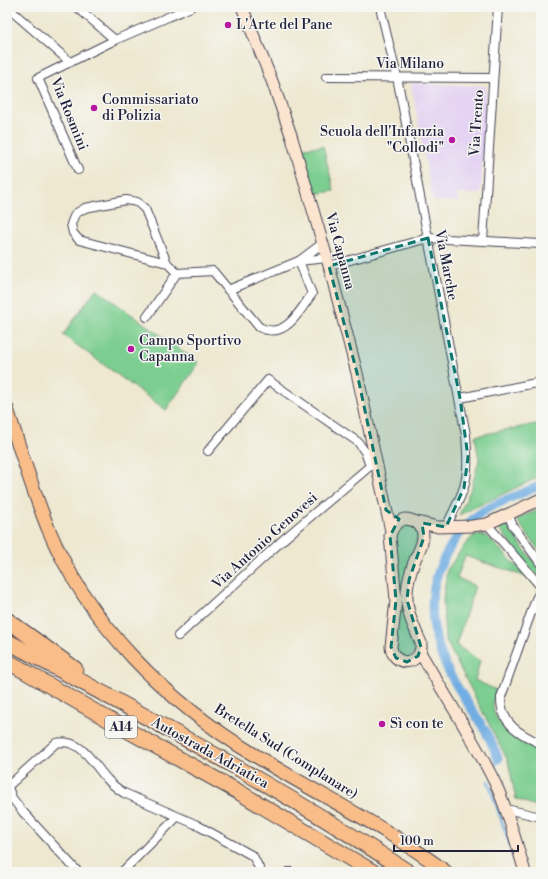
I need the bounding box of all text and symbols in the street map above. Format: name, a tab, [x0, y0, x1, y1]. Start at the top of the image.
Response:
place label: L'Arte del Pane	[236, 16, 333, 34]
marker: L'Arte del Pane	[223, 20, 233, 30]
street label: Via Milano	[375, 55, 444, 73]
street label: Via Rosmini	[46, 74, 92, 154]
street label: Via Trento	[466, 89, 488, 158]
place label: Commissariato di Polizia	[102, 91, 199, 125]
marker: Commissariato di Polizia	[89, 103, 99, 113]
place label: Scuola dell'Infanzia "Collodi"	[320, 123, 445, 157]
marker: Scuola dell'Infanzia "Collodi"	[447, 135, 457, 145]
street label: Via Capanna	[321, 209, 359, 293]
street label: Via Marche	[430, 227, 462, 302]
place label: Campo Sportivo Capanna	[139, 332, 241, 366]
marker: Campo Sportivo Capanna	[126, 344, 136, 354]
street label: Via Antonio Genovesi	[208, 489, 322, 594]
street label: Bretella Sud (Complanare)	[210, 700, 361, 804]
street label: Autostrada Adriatica	[147, 713, 273, 793]
place label: Sì con te	[390, 715, 444, 733]
road number: A14	[105, 716, 137, 738]
marker: Sì con te	[377, 719, 387, 729]
scale bar	[394, 827, 518, 853]
text: 100 m	[400, 834, 434, 849]

